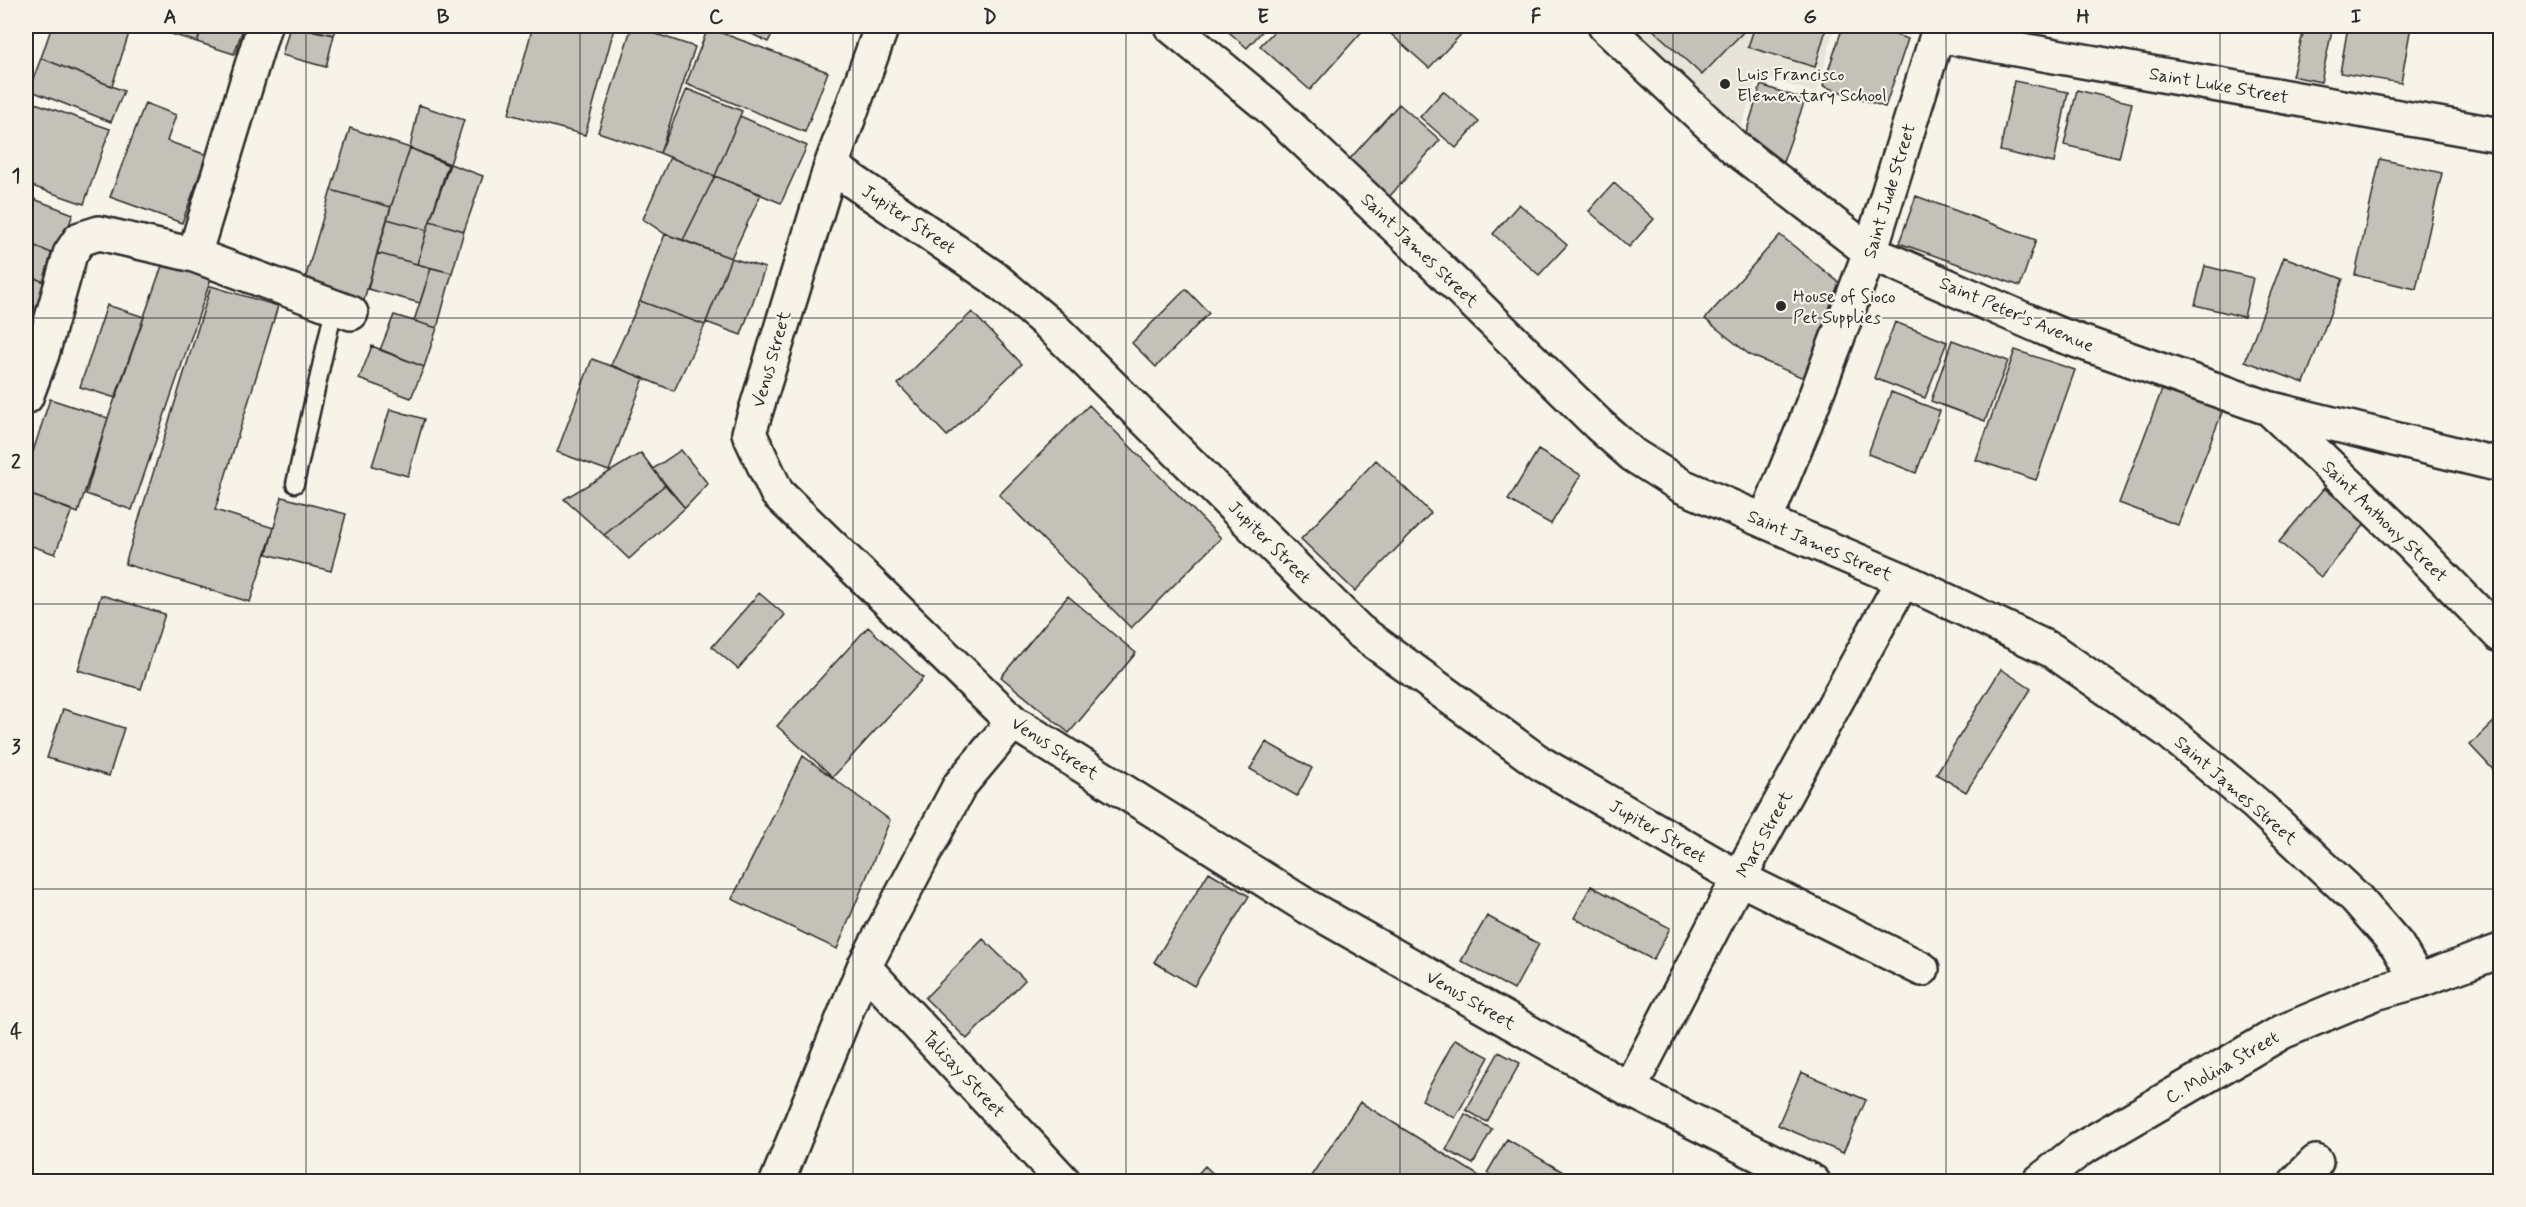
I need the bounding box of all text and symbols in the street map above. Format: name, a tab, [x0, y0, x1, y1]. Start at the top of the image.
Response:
text: A	[163, 4, 177, 31]
text: B	[437, 4, 450, 31]
text: C	[709, 4, 724, 31]
text: D	[983, 4, 997, 31]
text: E	[1257, 4, 1269, 31]
text: F	[1531, 4, 1542, 31]
text: G	[1803, 4, 1817, 31]
text: H	[2076, 4, 2090, 31]
text: I	[2351, 4, 2361, 31]
street label: Saint Luke Street	[2147, 62, 2290, 110]
place label: Luis Francisco Elementary School	[1737, 63, 1887, 108]
marker: Luis Francisco Elementary School	[1718, 77, 1732, 91]
street label: Saint Jude Street	[1858, 121, 1922, 262]
text: 1	[12, 163, 20, 190]
street label: Jupiter Street	[857, 180, 960, 260]
street label: Saint James Street	[1355, 188, 1484, 314]
street label: Saint Peter's Avenue	[1936, 271, 2098, 358]
place label: House of Sioco Pet Supplies	[1793, 285, 1896, 330]
marker: House of Sioco Pet Supplies	[1774, 299, 1788, 313]
street label: Venus Street	[747, 308, 797, 410]
text: 2	[11, 449, 21, 476]
street label: Saint Anthony Street	[2316, 455, 2452, 588]
street label: Jupiter Street	[1223, 496, 1316, 590]
street label: Saint James Street	[1743, 505, 1896, 587]
street label: Venus Street	[1006, 712, 1103, 786]
street label: Saint James Street	[2169, 731, 2302, 851]
text: 3	[11, 734, 21, 761]
street label: Mars Street	[1731, 786, 1799, 882]
street label: Jupiter Street	[1605, 794, 1711, 869]
street label: Venus Street	[1421, 966, 1520, 1036]
text: 4	[10, 1019, 22, 1046]
street label: Talisay Street	[917, 1026, 1010, 1124]
street label: C. Molina Street	[2162, 1026, 2284, 1110]

